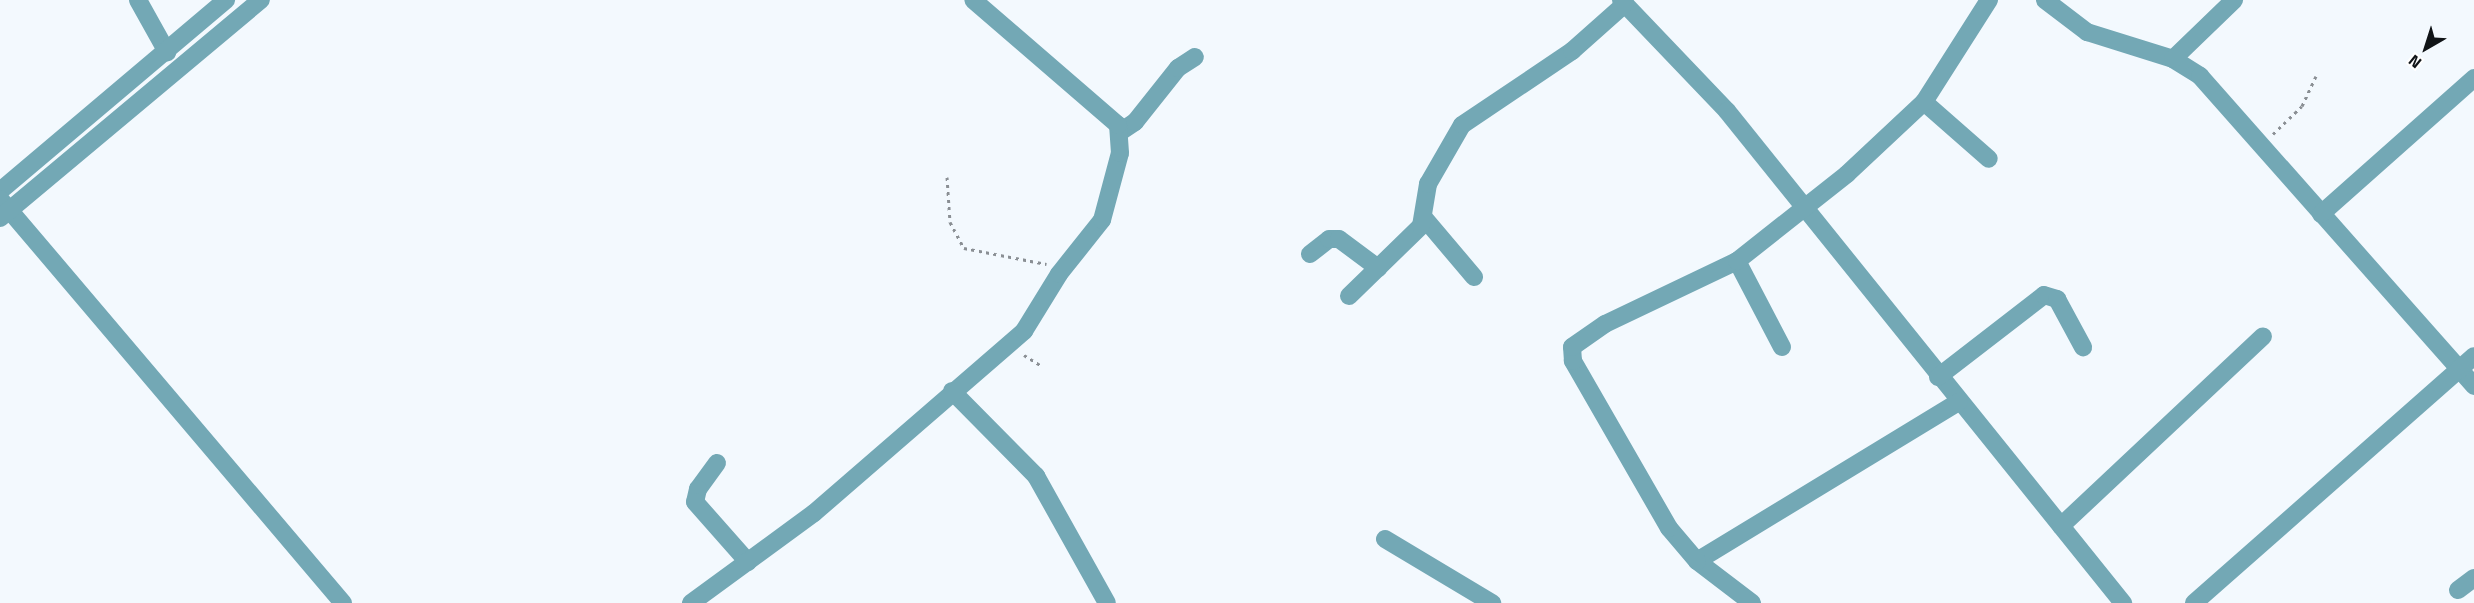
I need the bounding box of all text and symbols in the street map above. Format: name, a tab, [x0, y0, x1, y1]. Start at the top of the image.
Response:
north arrow	[2396, 18, 2456, 78]
text: N	[2403, 49, 2427, 75]

